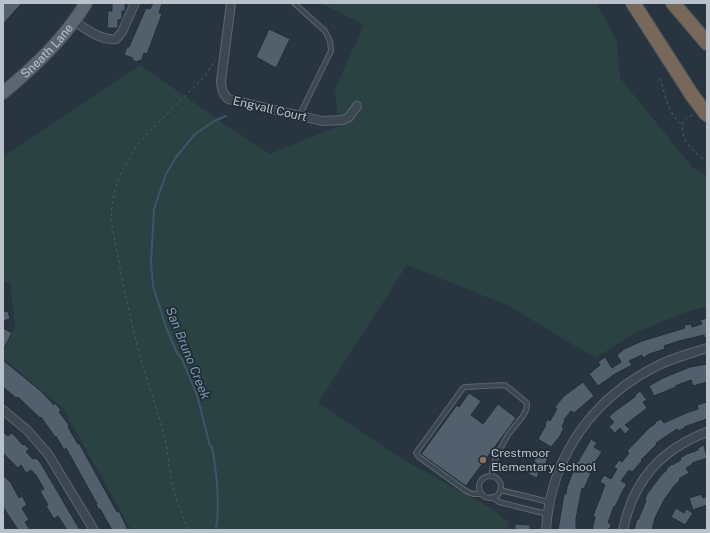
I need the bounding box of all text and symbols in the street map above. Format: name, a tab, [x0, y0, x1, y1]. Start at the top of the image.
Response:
street label: Sneath Lane	[18, 21, 76, 81]
street label: Engvall Court	[232, 94, 309, 124]
water label: San Bruno Creek	[163, 305, 213, 401]
place label: Crestmoor Elementary School	[491, 446, 597, 474]
marker: Crestmoor Elementary School	[478, 455, 488, 465]

